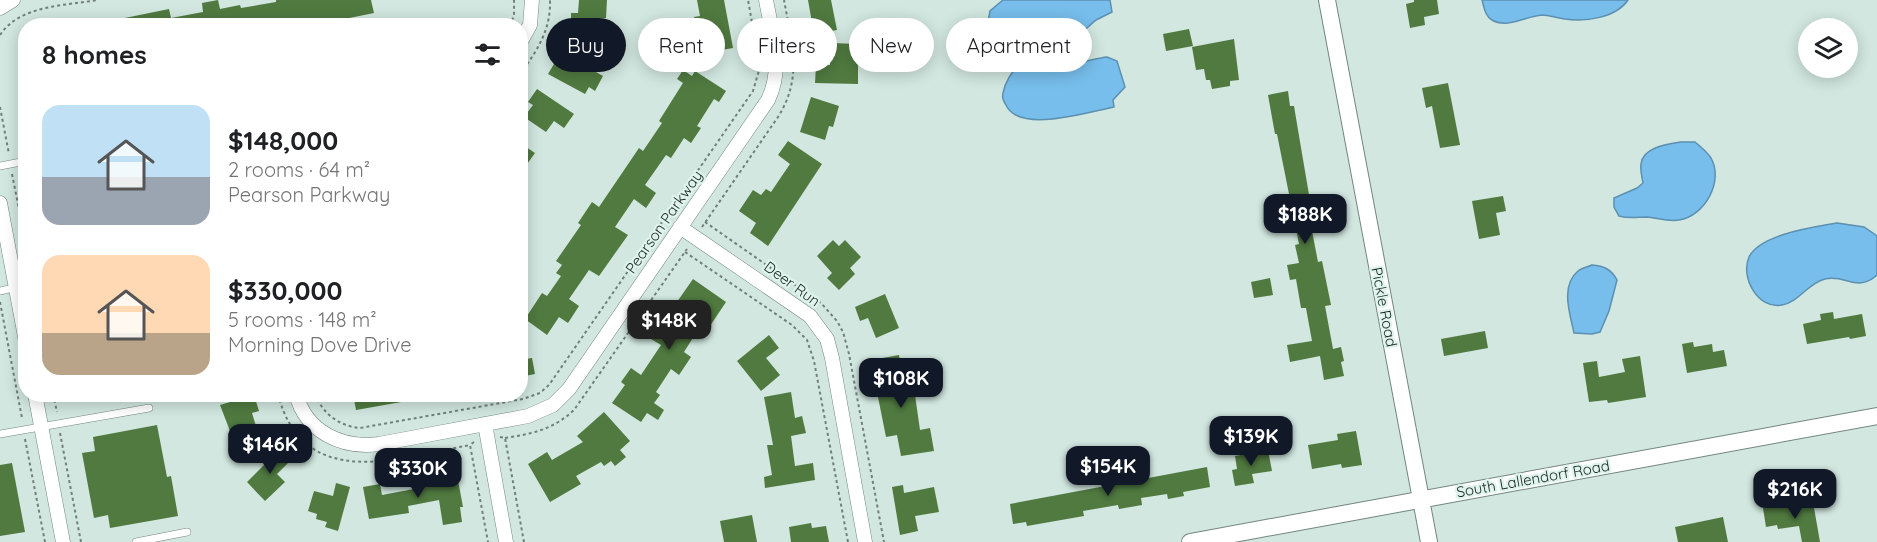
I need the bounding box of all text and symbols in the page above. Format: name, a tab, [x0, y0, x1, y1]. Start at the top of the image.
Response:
chip: Buy	[546, 18, 626, 72]
chip: Rent	[638, 18, 725, 72]
chip: Filters	[737, 18, 837, 72]
chip: New	[849, 18, 934, 72]
chip: Apartment	[946, 18, 1092, 72]
map controls	[1798, 18, 1858, 78]
button: layers	[1798, 18, 1858, 78]
text: 8 homes	[42, 38, 147, 71]
icon: filters	[471, 38, 504, 71]
text: $148,000	[228, 124, 338, 157]
icon: home	[90, 129, 162, 201]
text: 2 rooms · 64 m²	[228, 157, 370, 182]
street label: Pearson Parkway	[621, 166, 706, 277]
text: Pearson Parkway	[228, 182, 390, 207]
pin: $188K	[1263, 194, 1347, 245]
text: $188K	[1278, 201, 1332, 226]
street label: Deer Run	[760, 257, 824, 310]
street label: Pickle Road	[1367, 265, 1402, 348]
text: $330,000	[228, 274, 342, 307]
icon: home	[90, 279, 162, 351]
pin: $148K	[627, 300, 711, 351]
text: 5 rooms · 148 m²	[228, 307, 377, 332]
text: $148K	[641, 307, 697, 332]
text: Morning Dove Drive	[228, 332, 412, 357]
pin: $108K	[859, 358, 943, 409]
text: $108K	[873, 365, 929, 390]
pin: $139K	[1209, 416, 1293, 467]
text: $139K	[1224, 423, 1278, 448]
pin: $146K	[228, 424, 312, 475]
text: $146K	[242, 431, 298, 456]
pin: $154K	[1066, 446, 1150, 497]
pin: $330K	[376, 448, 460, 499]
text: $154K	[1080, 453, 1136, 478]
text: $330K	[389, 455, 447, 480]
street label: South Lallendorf Road	[1455, 456, 1611, 501]
pin: $216K	[1753, 469, 1837, 520]
text: $216K	[1767, 476, 1823, 501]

